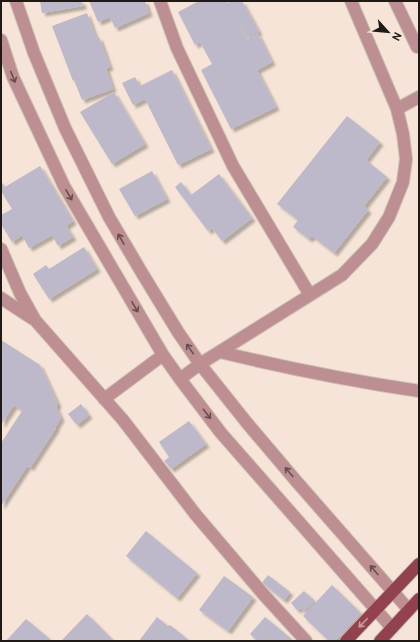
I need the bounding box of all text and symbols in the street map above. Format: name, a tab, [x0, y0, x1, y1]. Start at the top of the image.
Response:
north arrow	[368, 12, 408, 52]
text: N	[388, 29, 404, 43]
one-way arrow	[10, 71, 18, 83]
one-way arrow	[65, 189, 73, 201]
one-way arrow	[117, 233, 125, 245]
one-way arrow	[131, 301, 139, 313]
one-way arrow	[186, 344, 194, 355]
one-way arrow	[203, 409, 211, 420]
one-way arrow	[284, 467, 293, 478]
one-way arrow	[370, 565, 379, 576]
one-way arrow	[359, 618, 368, 628]

